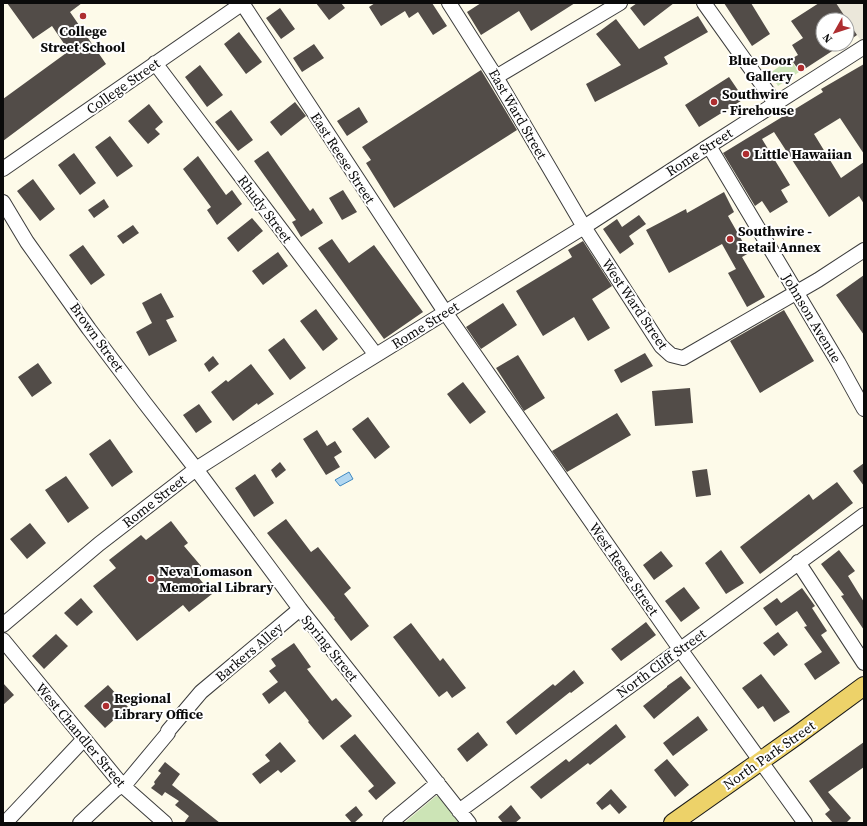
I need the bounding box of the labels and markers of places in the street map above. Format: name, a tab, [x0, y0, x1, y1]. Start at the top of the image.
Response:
marker: College Street School	[78, 11, 88, 21]
place label: College Street School	[41, 21, 126, 57]
place label: Blue Door Gallery	[728, 50, 794, 86]
marker: Blue Door Gallery	[796, 63, 806, 73]
place label: Southwire - Firehouse	[722, 84, 794, 120]
marker: Southwire - Firehouse	[709, 97, 719, 107]
place label: Little Hawaiian	[754, 144, 852, 164]
marker: Little Hawaiian	[741, 149, 751, 159]
place label: Southwire - Retail Annex	[738, 221, 821, 257]
marker: Southwire - Retail Annex	[725, 234, 735, 244]
place label: Neva Lomason Memorial Library	[159, 561, 274, 597]
marker: Neva Lomason Memorial Library	[146, 574, 156, 584]
place label: Regional Library Office	[114, 688, 203, 724]
marker: Regional Library Office	[101, 701, 111, 711]

